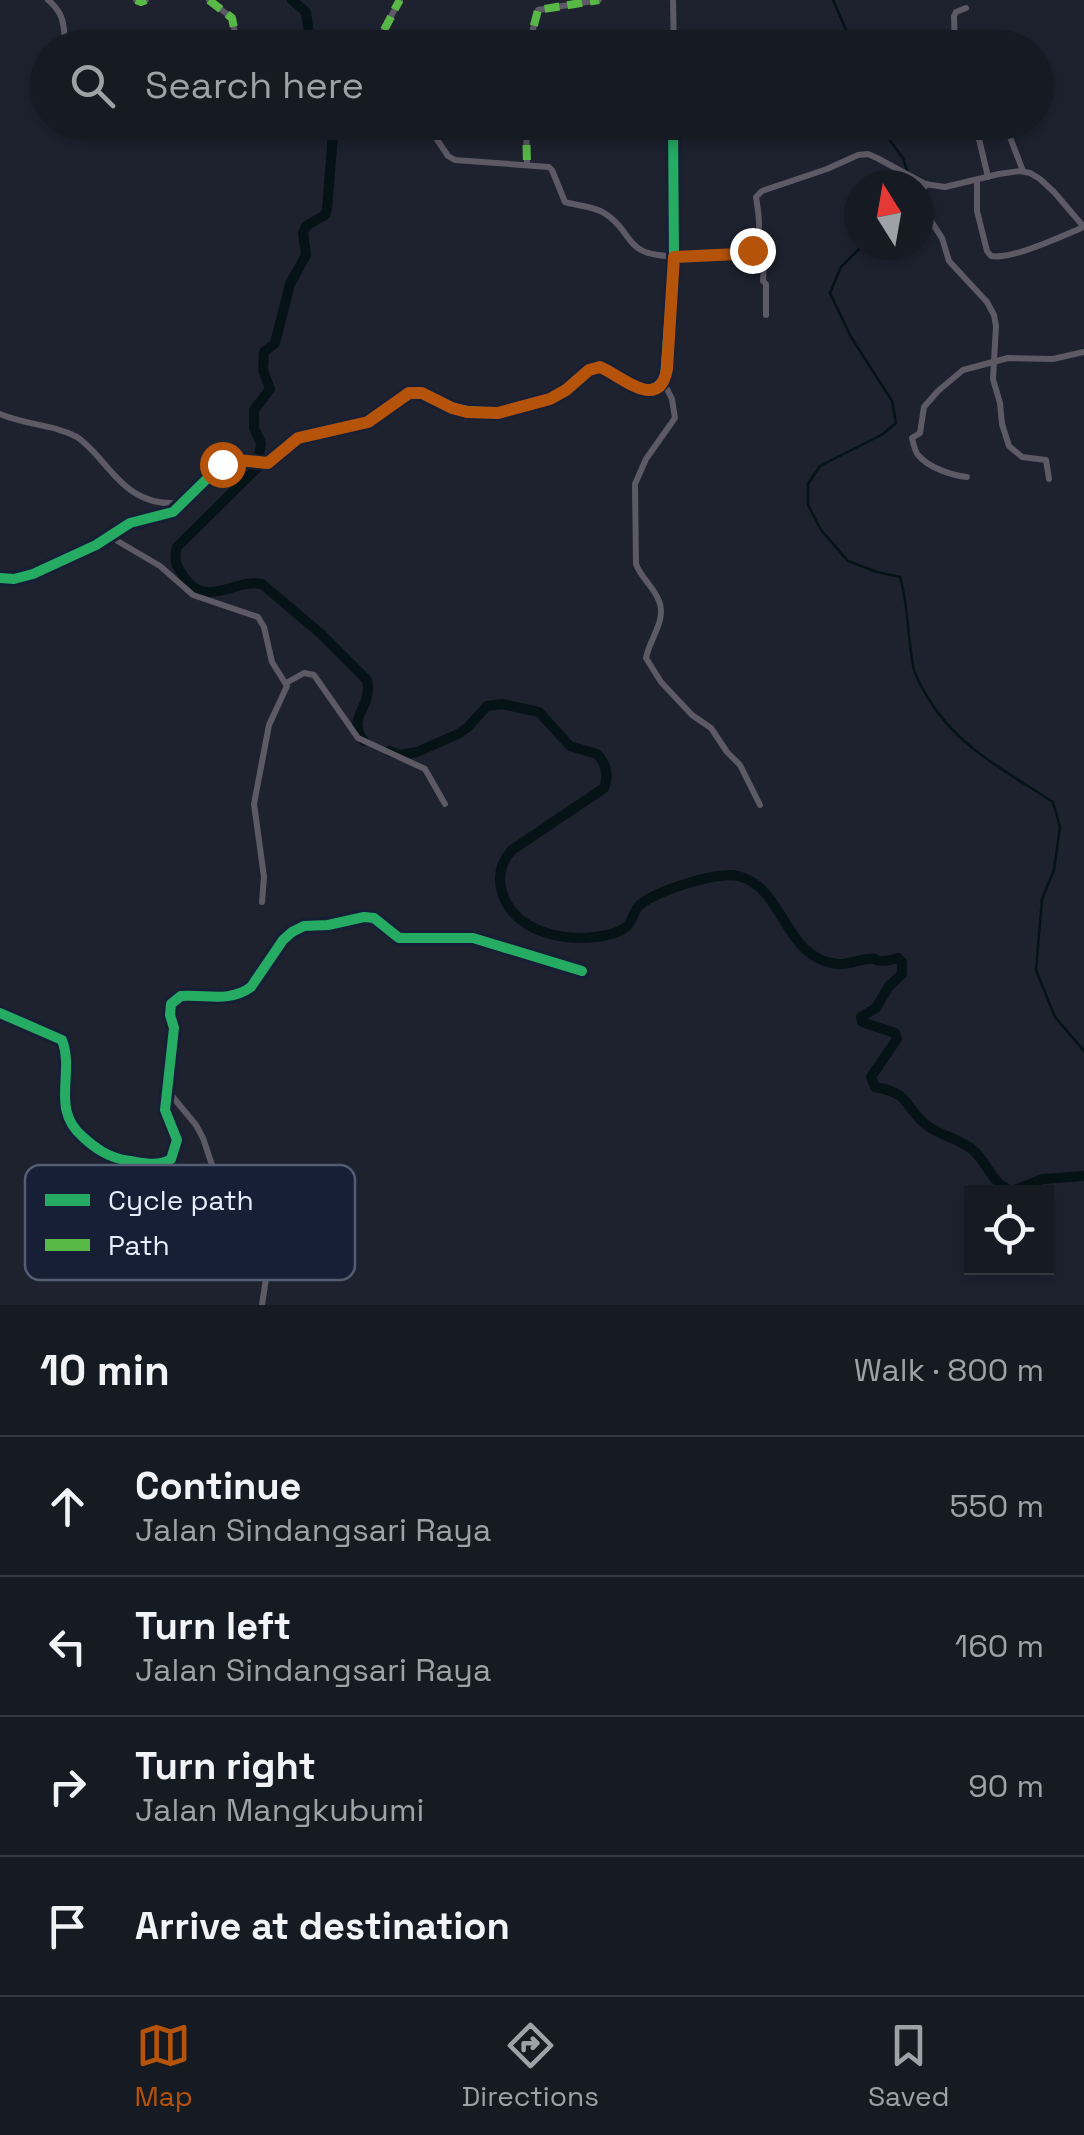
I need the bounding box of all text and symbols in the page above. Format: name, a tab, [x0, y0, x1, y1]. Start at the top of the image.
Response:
search box	[30, 30, 1054, 140]
icon: search	[65, 58, 120, 113]
text: Search here	[145, 61, 364, 109]
north arrow	[844, 170, 934, 260]
route end	[730, 228, 776, 274]
route start	[200, 442, 246, 488]
legend	[25, 1165, 355, 1280]
text: Cycle path	[108, 1182, 254, 1218]
map controls	[964, 1185, 1054, 1275]
button: locate	[964, 1185, 1054, 1275]
text: Path	[108, 1227, 170, 1263]
text: 10 min	[40, 1344, 170, 1397]
text: Walk · 800 m	[854, 1350, 1044, 1390]
text: Continue	[135, 1462, 301, 1510]
icon: ahead	[40, 1479, 95, 1534]
text: 550 m	[949, 1486, 1044, 1526]
text: Jalan Sindangsari Raya	[135, 1510, 491, 1550]
text: Turn left	[135, 1602, 291, 1650]
icon: left	[40, 1619, 95, 1674]
text: 160 m	[955, 1626, 1044, 1666]
text: Jalan Sindangsari Raya	[135, 1650, 491, 1690]
text: Turn right	[135, 1742, 316, 1790]
icon: right	[40, 1759, 95, 1814]
text: 90 m	[968, 1766, 1044, 1806]
text: Jalan Mangkubumi	[135, 1790, 424, 1830]
icon: arrive	[40, 1899, 95, 1954]
text: Arrive at destination	[135, 1902, 510, 1950]
tab: Map	[134, 2018, 193, 2114]
tab: Directions	[462, 2018, 599, 2114]
tab: Saved	[868, 2018, 950, 2114]

